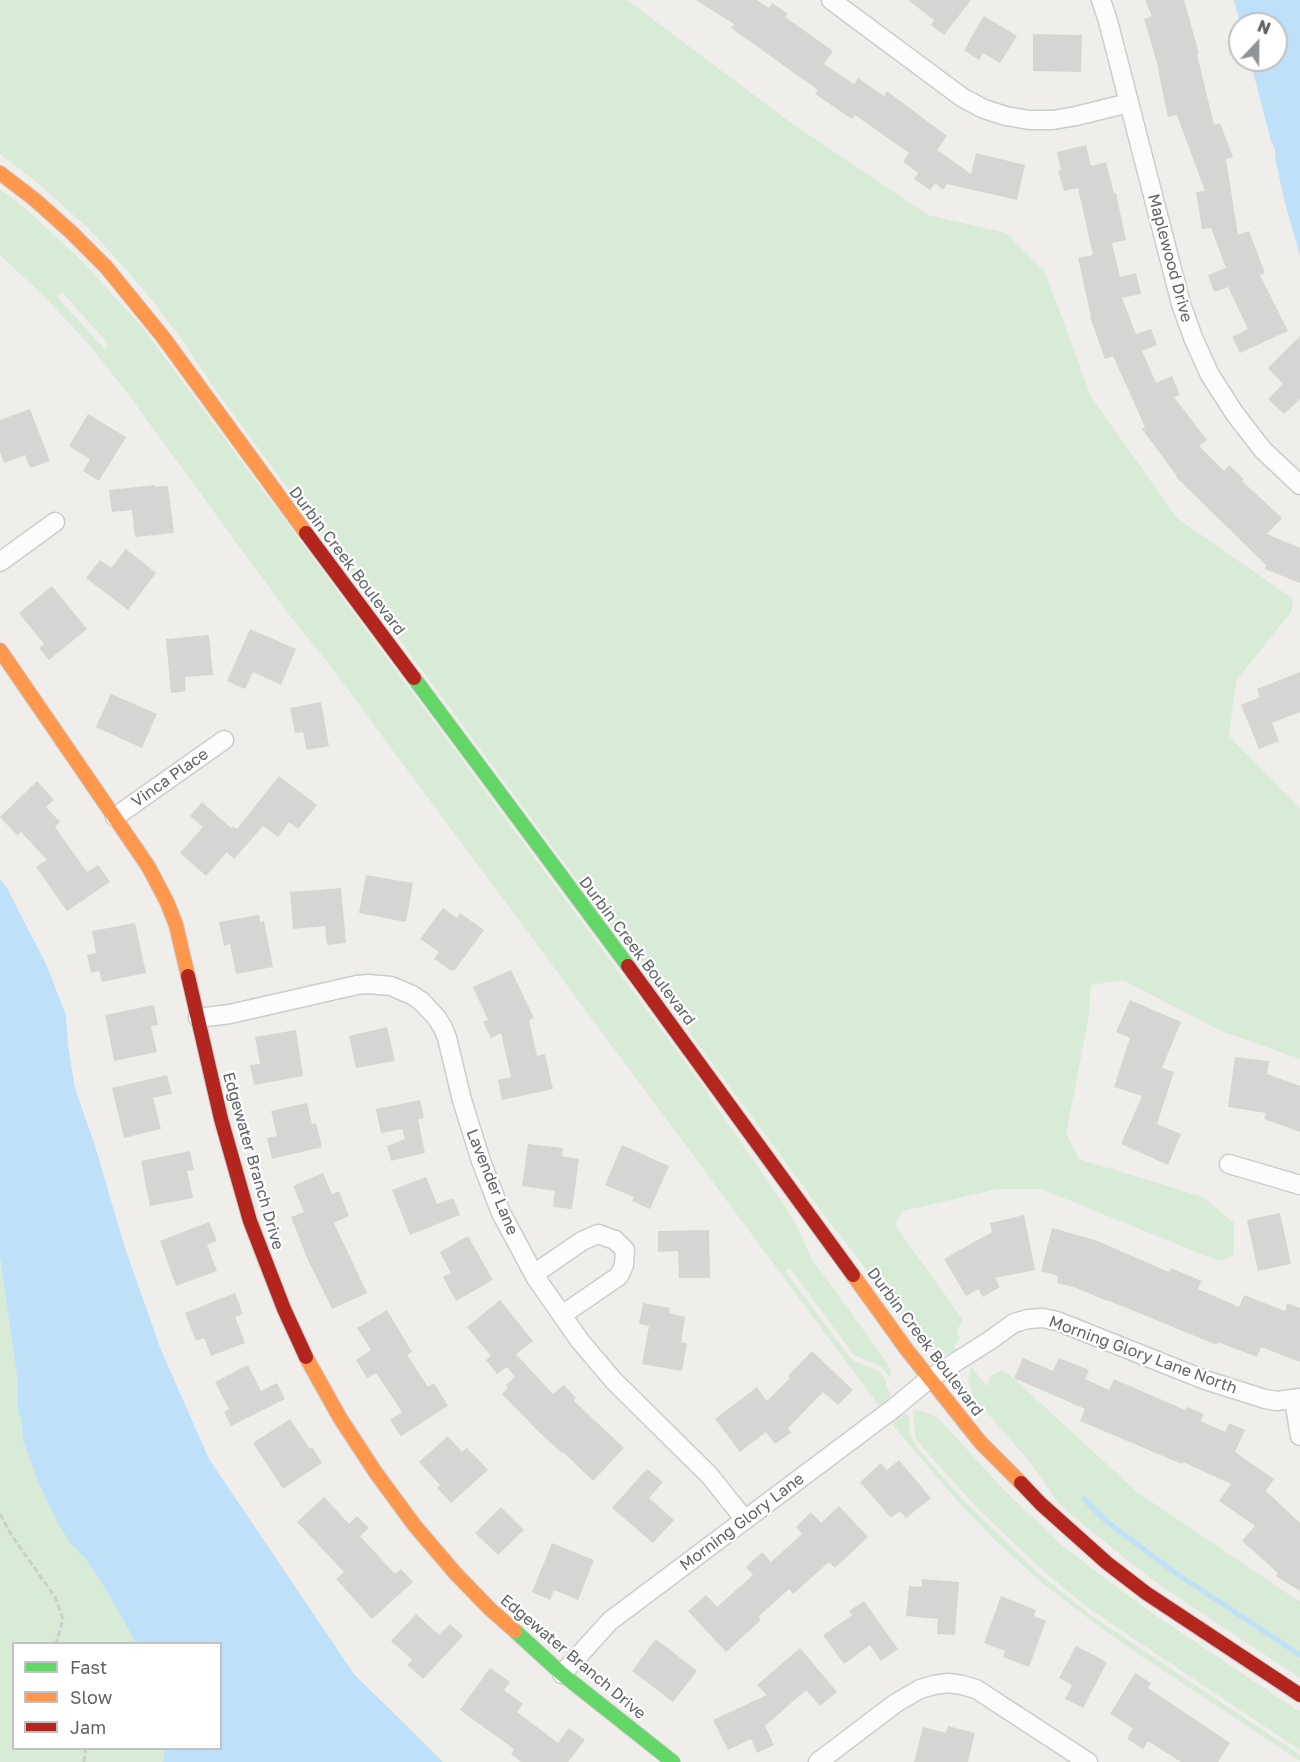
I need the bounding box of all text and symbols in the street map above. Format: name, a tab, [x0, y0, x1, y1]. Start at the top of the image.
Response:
north arrow	[1228, 12, 1288, 72]
text: N	[1255, 16, 1273, 39]
street label: Maplewood Drive	[1144, 192, 1196, 324]
street label: Durbin Creek Boulevard	[285, 483, 409, 639]
street label: Vinca Place	[128, 745, 212, 811]
street label: Durbin Creek Boulevard	[575, 873, 699, 1029]
street label: Edgewater Branch Drive	[218, 1070, 288, 1252]
street label: Lavender Lane	[462, 1126, 522, 1238]
street label: Durbin Creek Boulevard	[863, 1264, 987, 1420]
street label: Morning Glory Lane North	[1046, 1312, 1240, 1398]
street label: Morning Glory Lane	[676, 1469, 808, 1575]
street label: Edgewater Branch Drive	[496, 1591, 650, 1723]
legend	[12, 1642, 222, 1750]
text: Fast	[70, 1656, 107, 1678]
text: Slow	[70, 1686, 112, 1708]
text: Jam	[70, 1716, 106, 1738]

